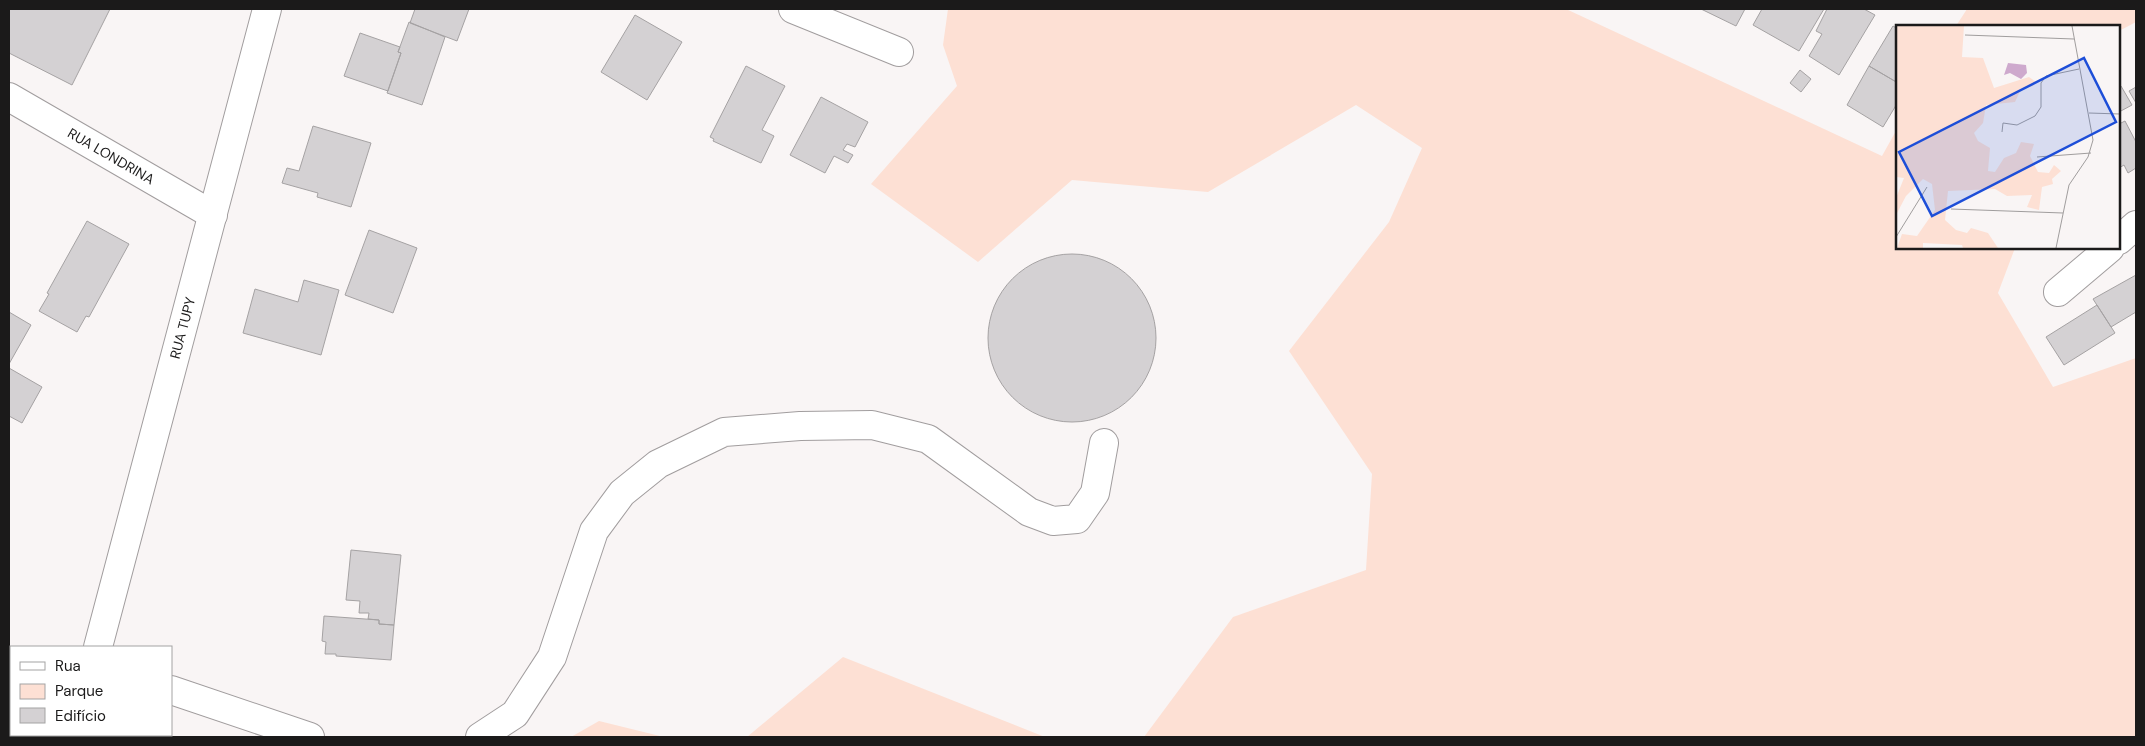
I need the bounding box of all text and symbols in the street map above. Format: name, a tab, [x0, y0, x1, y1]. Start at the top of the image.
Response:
inset map	[1896, 25, 2120, 249]
street label: RUA LONDRINA	[65, 124, 158, 188]
street label: RUA TUPY	[166, 295, 199, 361]
legend	[10, 646, 172, 736]
text: Rua	[55, 656, 81, 676]
text: Parque	[55, 681, 103, 701]
text: Edifício	[55, 706, 106, 726]

